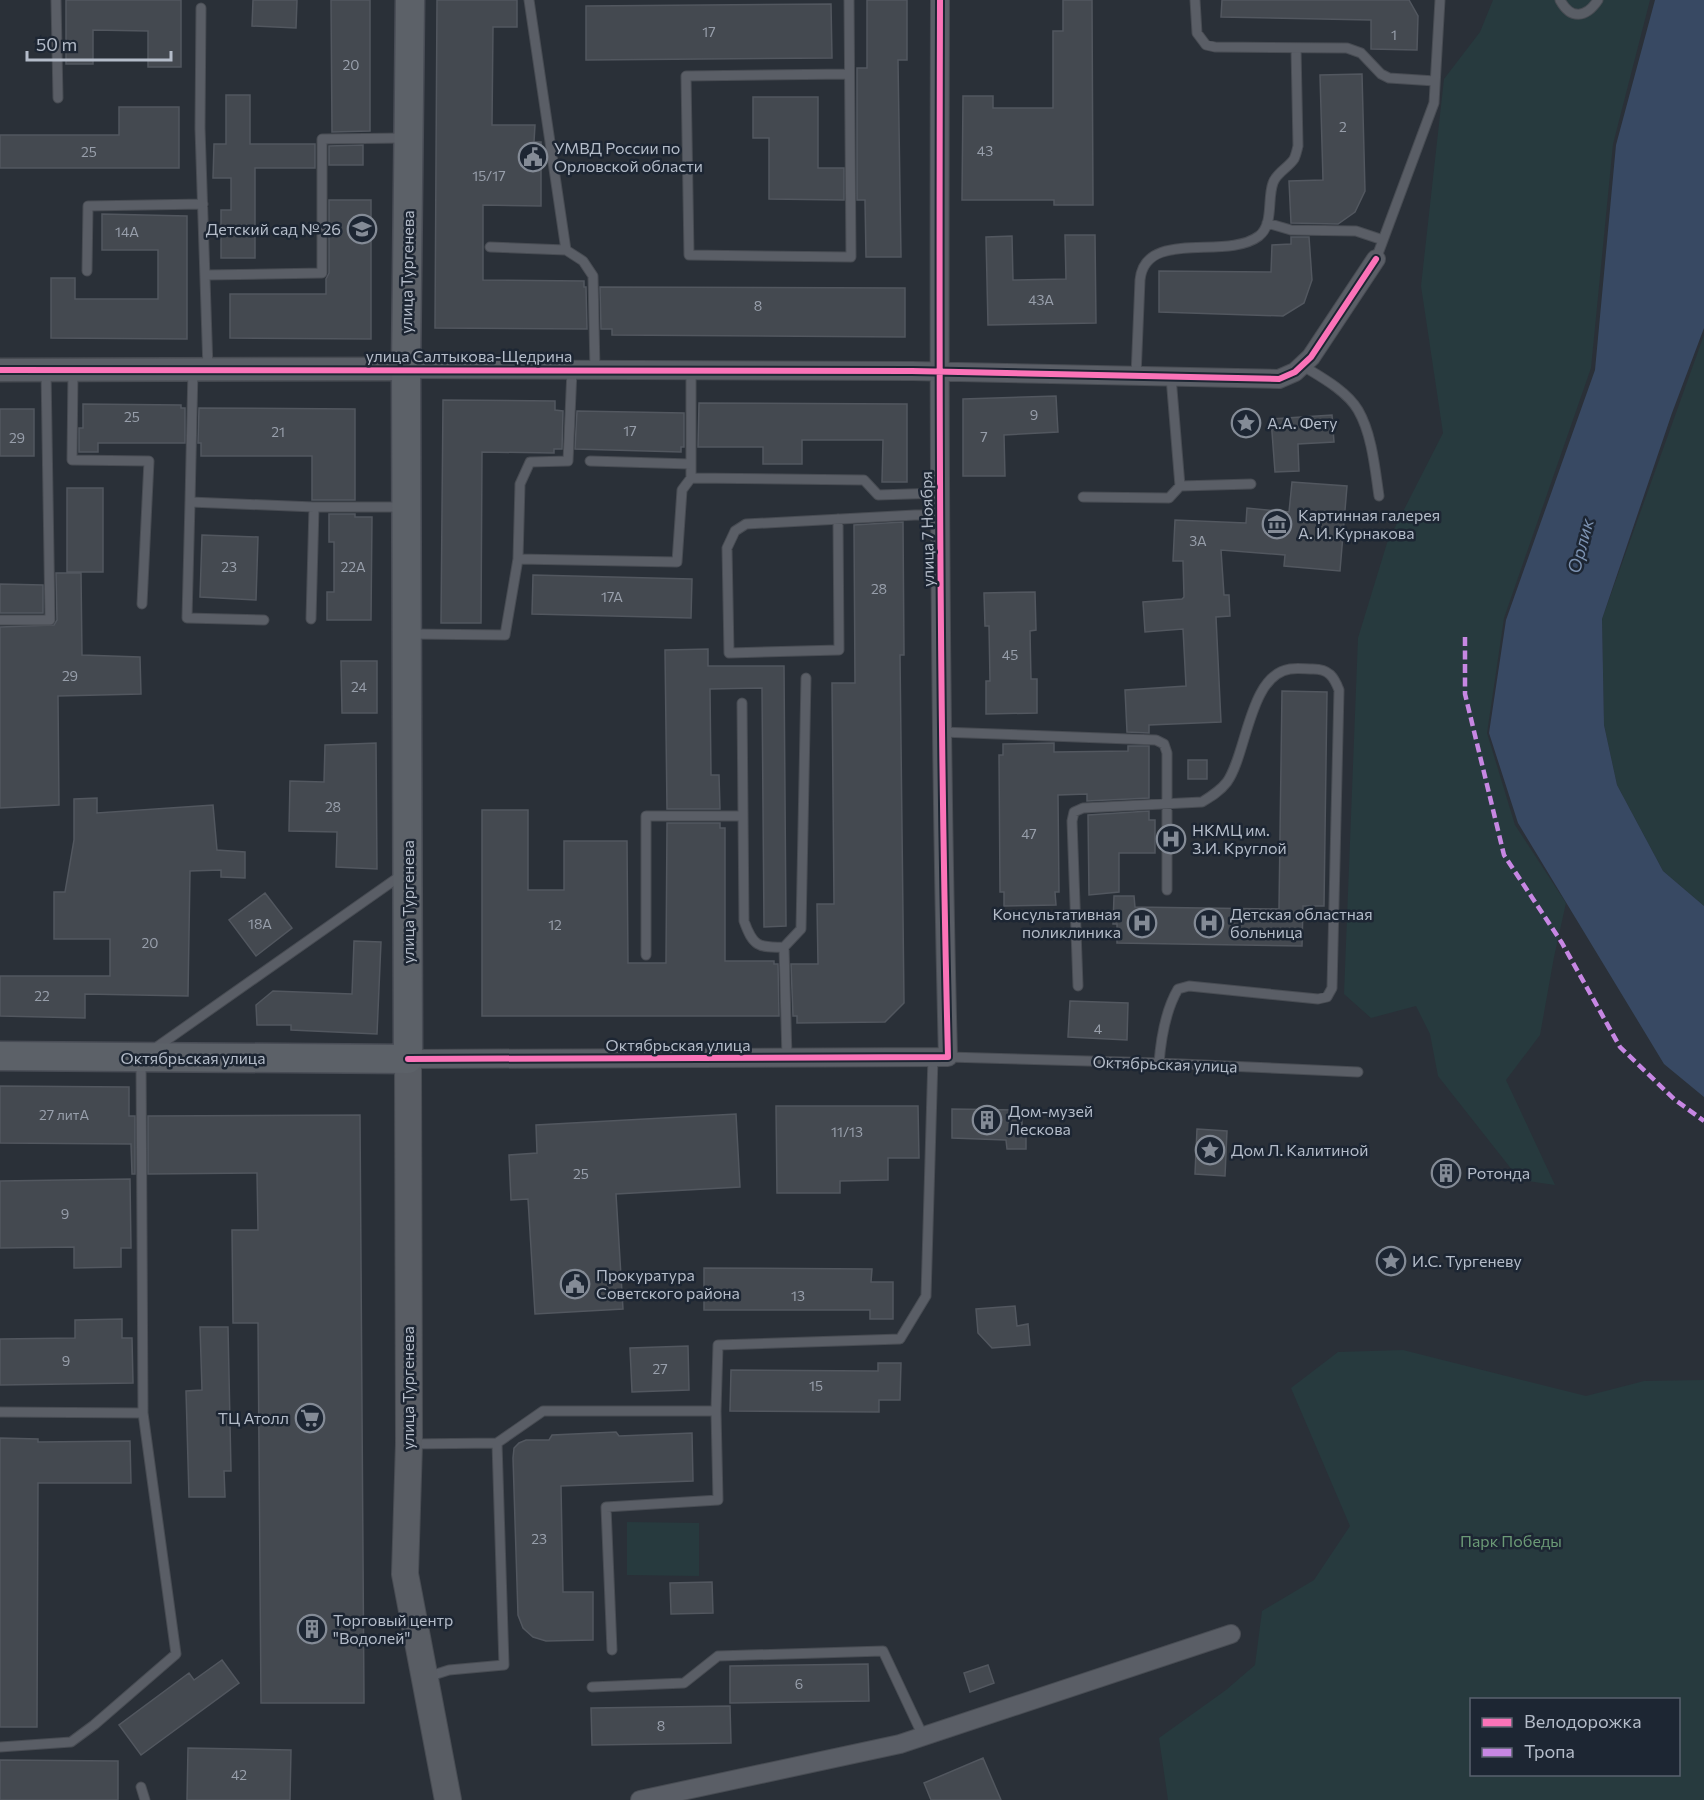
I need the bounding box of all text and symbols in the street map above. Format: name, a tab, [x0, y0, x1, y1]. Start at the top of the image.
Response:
house number: 17	[702, 23, 716, 40]
scale bar	[27, 24, 171, 62]
house number: 1	[1391, 26, 1397, 43]
text: 50 m	[36, 33, 77, 55]
house number: 20	[343, 56, 359, 73]
house number: 2	[1339, 118, 1347, 135]
place label: УМВД России по Орловской области	[554, 138, 703, 175]
public building icon: УМВД России по Орловской области	[517, 141, 549, 173]
house number: 43	[977, 142, 993, 159]
house number: 25	[81, 143, 97, 160]
house number: 15/17	[472, 167, 506, 184]
street label: улица Тургенева	[396, 210, 417, 334]
school or university icon: Детский сад № 26	[346, 213, 378, 245]
place label: Детский сад № 26	[206, 219, 341, 238]
house number: 14А	[115, 223, 139, 240]
house number: 43А	[1028, 291, 1054, 308]
house number: 8	[754, 297, 762, 314]
street label: улица Салтыкова-Щедрина	[366, 346, 572, 365]
house number: 9	[1030, 406, 1038, 423]
place icon: А.А. Фету	[1230, 407, 1262, 439]
house number: 25	[124, 408, 140, 425]
place label: А.А. Фету	[1267, 413, 1338, 432]
house number: 17	[623, 422, 637, 439]
house number: 21	[271, 423, 285, 440]
house number: 7	[980, 428, 988, 445]
house number: 29	[9, 429, 25, 446]
street label: улица 7 Ноября	[916, 471, 937, 587]
place label: Картинная галерея А. И. Курнакова	[1298, 505, 1440, 542]
museum icon: Картинная галерея А. И. Курнакова	[1261, 508, 1293, 540]
water label: Орлик	[1562, 516, 1598, 575]
house number: 3А	[1189, 532, 1207, 549]
house number: 23	[221, 558, 237, 575]
house number: 22А	[340, 558, 366, 575]
house number: 28	[871, 580, 887, 597]
house number: 17А	[601, 588, 623, 605]
house number: 45	[1002, 646, 1018, 663]
house number: 29	[62, 667, 78, 684]
house number: 24	[351, 678, 368, 695]
house number: 28	[325, 798, 341, 815]
place label: НКМЦ им. З.И. Круглой	[1192, 820, 1287, 857]
hospital icon: НКМЦ им. З.И. Круглой	[1155, 823, 1187, 855]
house number: 47	[1021, 825, 1037, 842]
street label: улица Тургенева	[398, 840, 417, 964]
place label: Консультативная поликлиника	[992, 904, 1121, 941]
place label: Детская областная больница	[1230, 904, 1373, 941]
hospital icon: Консультативная поликлиника	[1126, 907, 1158, 939]
hospital icon: Детская областная больница	[1193, 907, 1225, 939]
house number: 18А	[248, 915, 272, 932]
house number: 12	[548, 916, 562, 933]
house number: 20	[142, 934, 158, 951]
house number: 22	[34, 987, 50, 1004]
house number: 4	[1094, 1020, 1103, 1037]
street label: Октябрьская улица	[606, 1035, 750, 1054]
street label: Октябрьская улица	[121, 1048, 265, 1067]
street label: Октябрьская улица	[1092, 1051, 1238, 1076]
place label: Дом-музей Лескова	[1008, 1101, 1093, 1138]
building icon: Дом-музей Лескова	[971, 1104, 1003, 1136]
house number: 27 литА	[39, 1106, 89, 1123]
house number: 11/13	[831, 1123, 863, 1140]
place icon: Дом Л. Калитиной	[1194, 1134, 1226, 1166]
place label: Дом Л. Калитиной	[1231, 1140, 1368, 1159]
building icon: Ротонда	[1430, 1157, 1462, 1189]
place label: Ротонда	[1467, 1163, 1530, 1182]
house number: 25	[573, 1165, 589, 1182]
house number: 9	[61, 1205, 69, 1222]
place icon: И.С. Тургеневу	[1375, 1245, 1407, 1277]
place label: И.С. Тургеневу	[1412, 1251, 1522, 1270]
place label: Прокуратура Советского района	[596, 1265, 740, 1302]
public building icon: Прокуратура Советского района	[559, 1268, 591, 1300]
house number: 13	[791, 1287, 805, 1304]
street label: улица Тургенева	[398, 1326, 417, 1450]
house number: 9	[62, 1352, 70, 1369]
house number: 27	[652, 1360, 668, 1377]
house number: 15	[809, 1377, 823, 1394]
supermarket icon: ТЦ Атолл	[294, 1402, 326, 1434]
place label: ТЦ Атолл	[218, 1408, 289, 1427]
house number: 23	[531, 1530, 547, 1547]
park label: Парк Победы	[1460, 1531, 1562, 1550]
place label: Торговый центр "Водолей"	[333, 1610, 453, 1647]
building icon: Торговый центр "Водолей"	[296, 1613, 328, 1645]
house number: 6	[795, 1675, 803, 1692]
legend	[1470, 1698, 1680, 1776]
text: Велодорожка	[1524, 1710, 1642, 1732]
house number: 8	[657, 1717, 665, 1734]
text: Тропа	[1524, 1740, 1575, 1762]
house number: 42	[231, 1766, 247, 1783]

